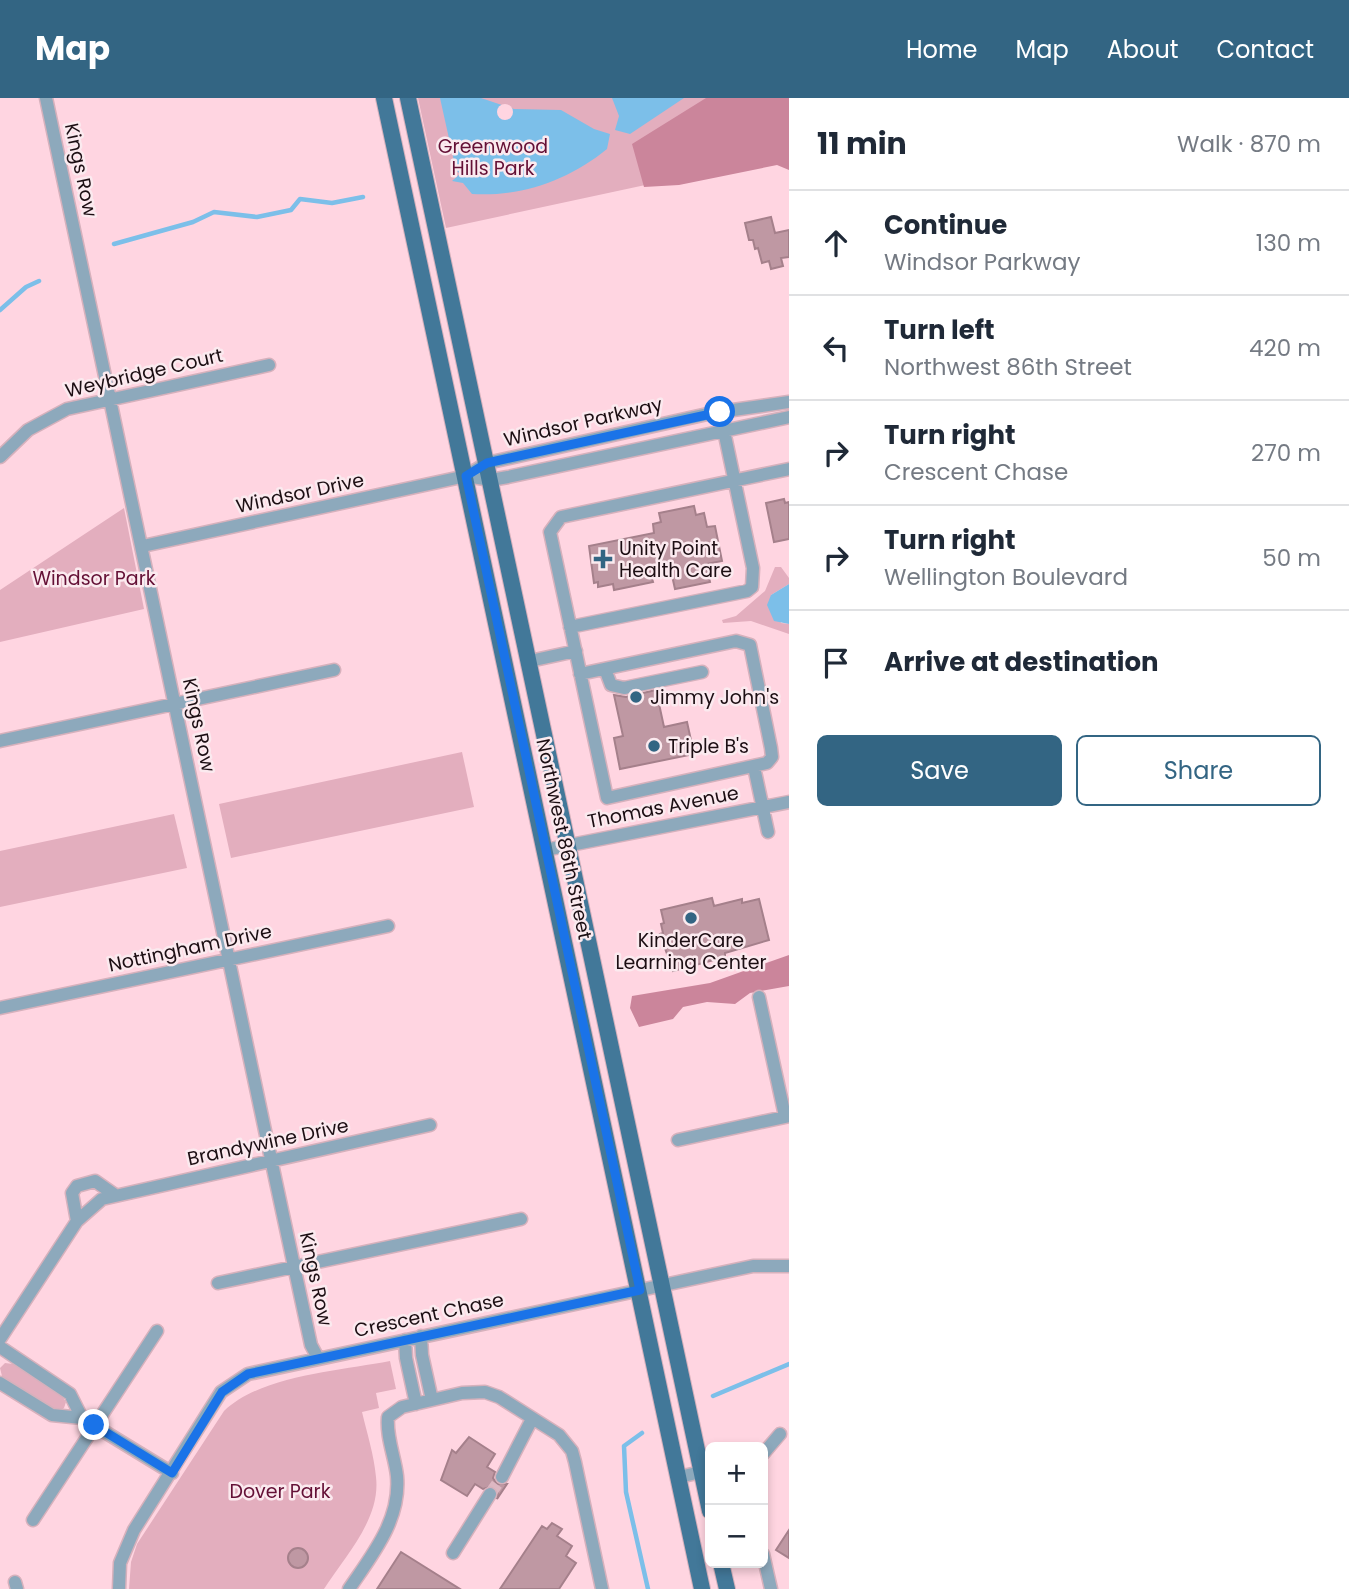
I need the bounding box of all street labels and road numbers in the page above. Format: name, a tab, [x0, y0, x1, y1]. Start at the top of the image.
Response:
street label: Kings Row	[58, 121, 104, 220]
street label: Weybridge Court	[62, 342, 226, 404]
street label: Windsor Parkway	[501, 391, 665, 453]
street label: Windsor Drive	[234, 466, 366, 520]
street label: Kings Row	[176, 676, 222, 775]
street label: Northwest 86th Street	[530, 736, 599, 942]
street label: Thomas Avenue	[585, 779, 741, 835]
street label: Nottingham Drive	[106, 918, 274, 978]
street label: Brandywine Drive	[185, 1112, 351, 1172]
street label: Kings Row	[293, 1230, 339, 1329]
street label: Crescent Chase	[352, 1286, 506, 1344]

